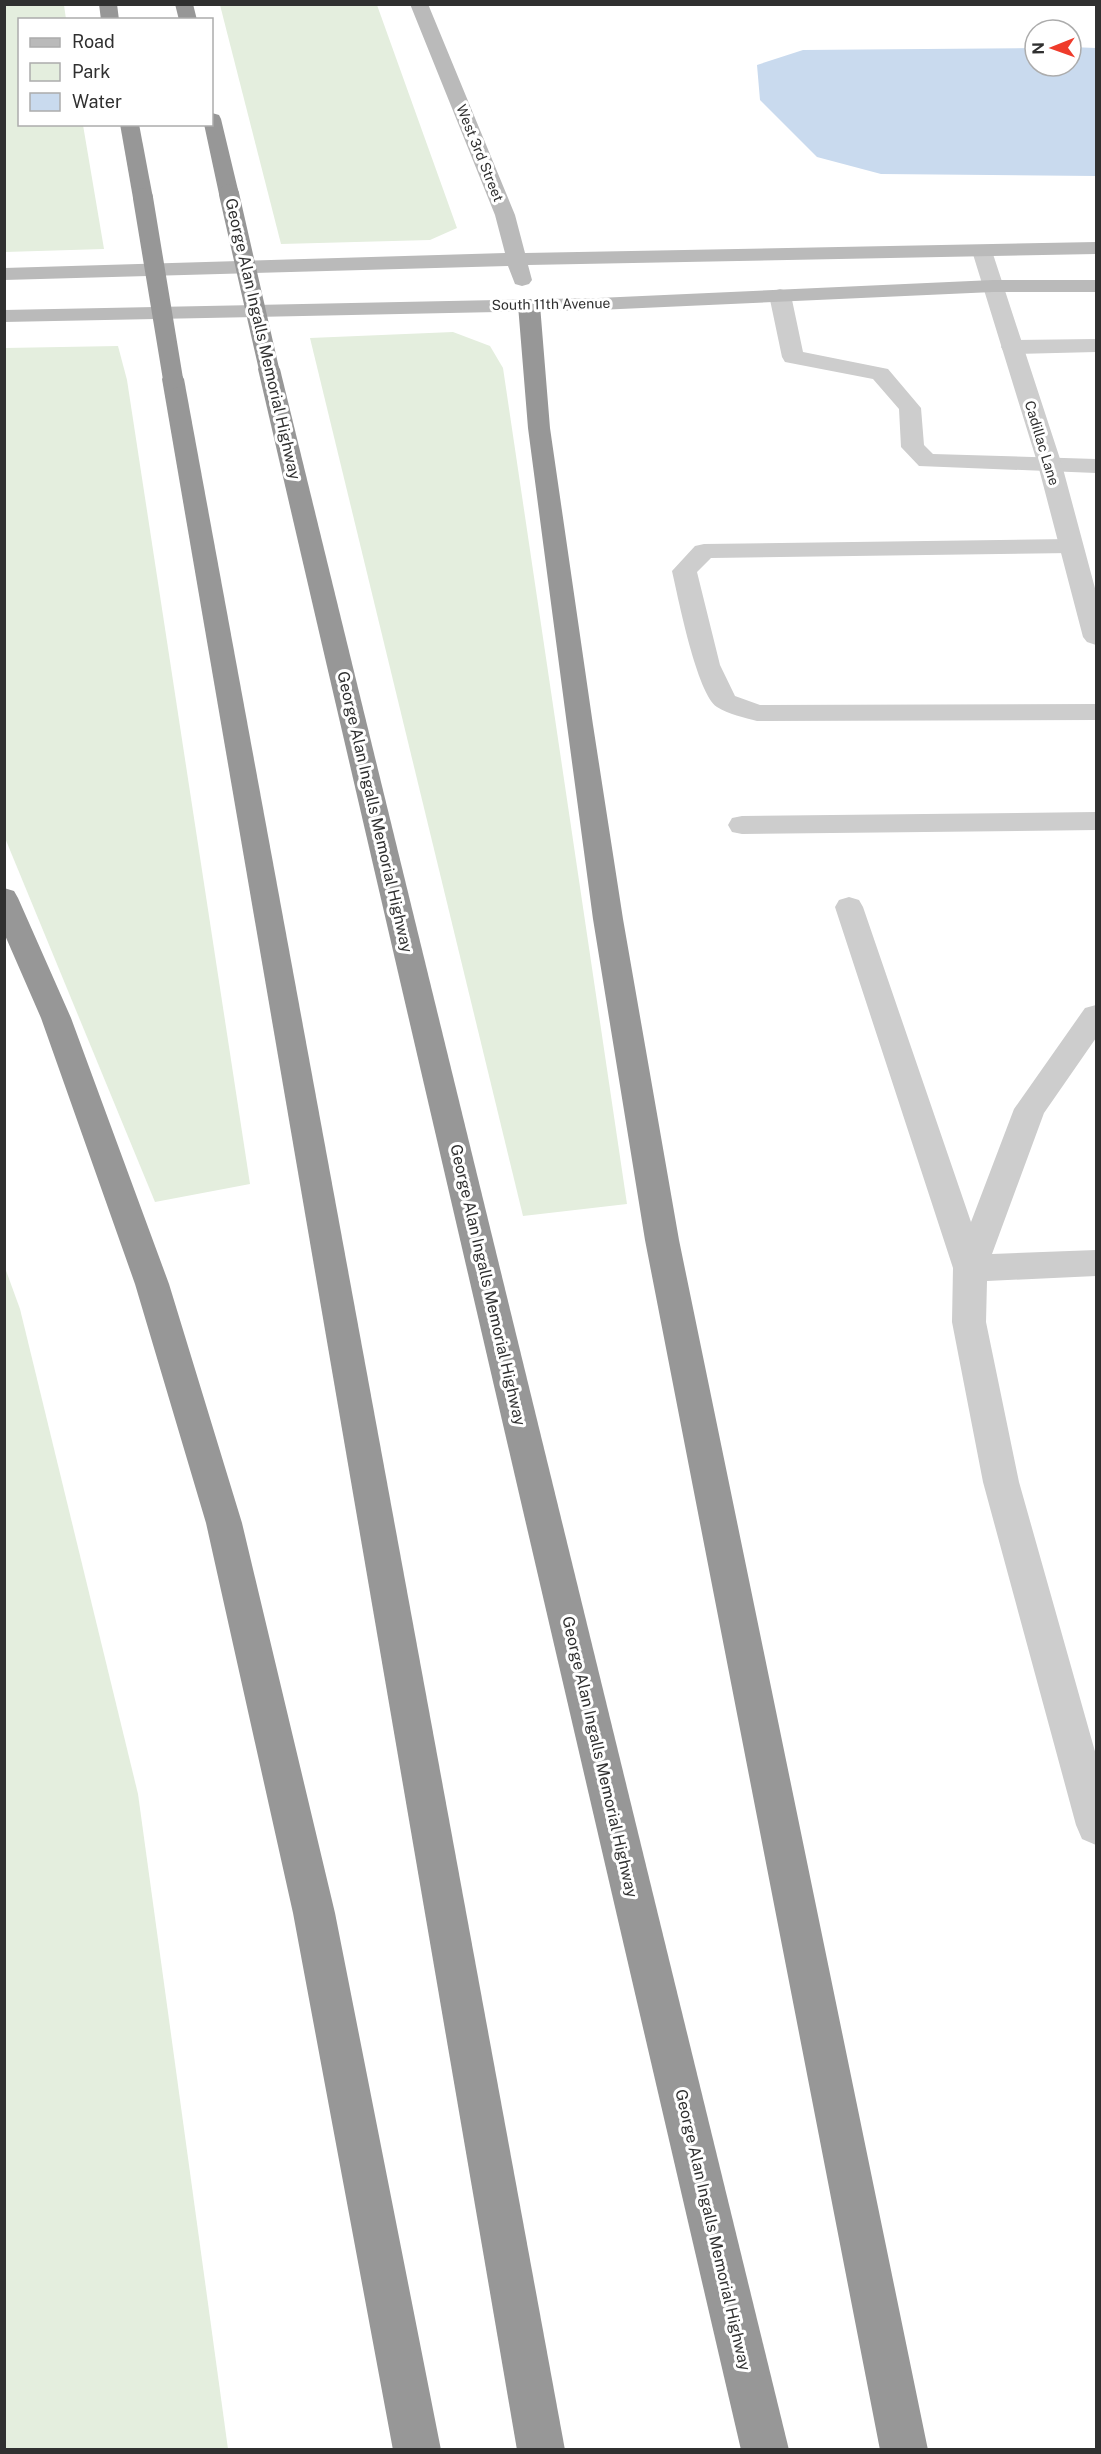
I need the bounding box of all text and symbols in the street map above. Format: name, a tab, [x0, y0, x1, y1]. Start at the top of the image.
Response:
legend	[18, 18, 213, 126]
north arrow	[1023, 18, 1083, 78]
text: Road	[72, 31, 115, 52]
text: N	[1029, 42, 1048, 55]
text: Park	[72, 61, 110, 82]
text: Water	[72, 91, 122, 112]
street label: West 3rd Street	[453, 102, 507, 204]
street label: George Alan Ingalls Memorial Highway	[221, 196, 305, 482]
street label: South 11th Avenue	[492, 295, 611, 313]
street label: Cadillac Lane	[1022, 399, 1062, 487]
street label: George Alan Ingalls Memorial Highway	[333, 669, 417, 955]
street label: George Alan Ingalls Memorial Highway	[446, 1142, 530, 1428]
street label: George Alan Ingalls Memorial Highway	[558, 1614, 642, 1900]
street label: George Alan Ingalls Memorial Highway	[671, 2087, 755, 2373]

